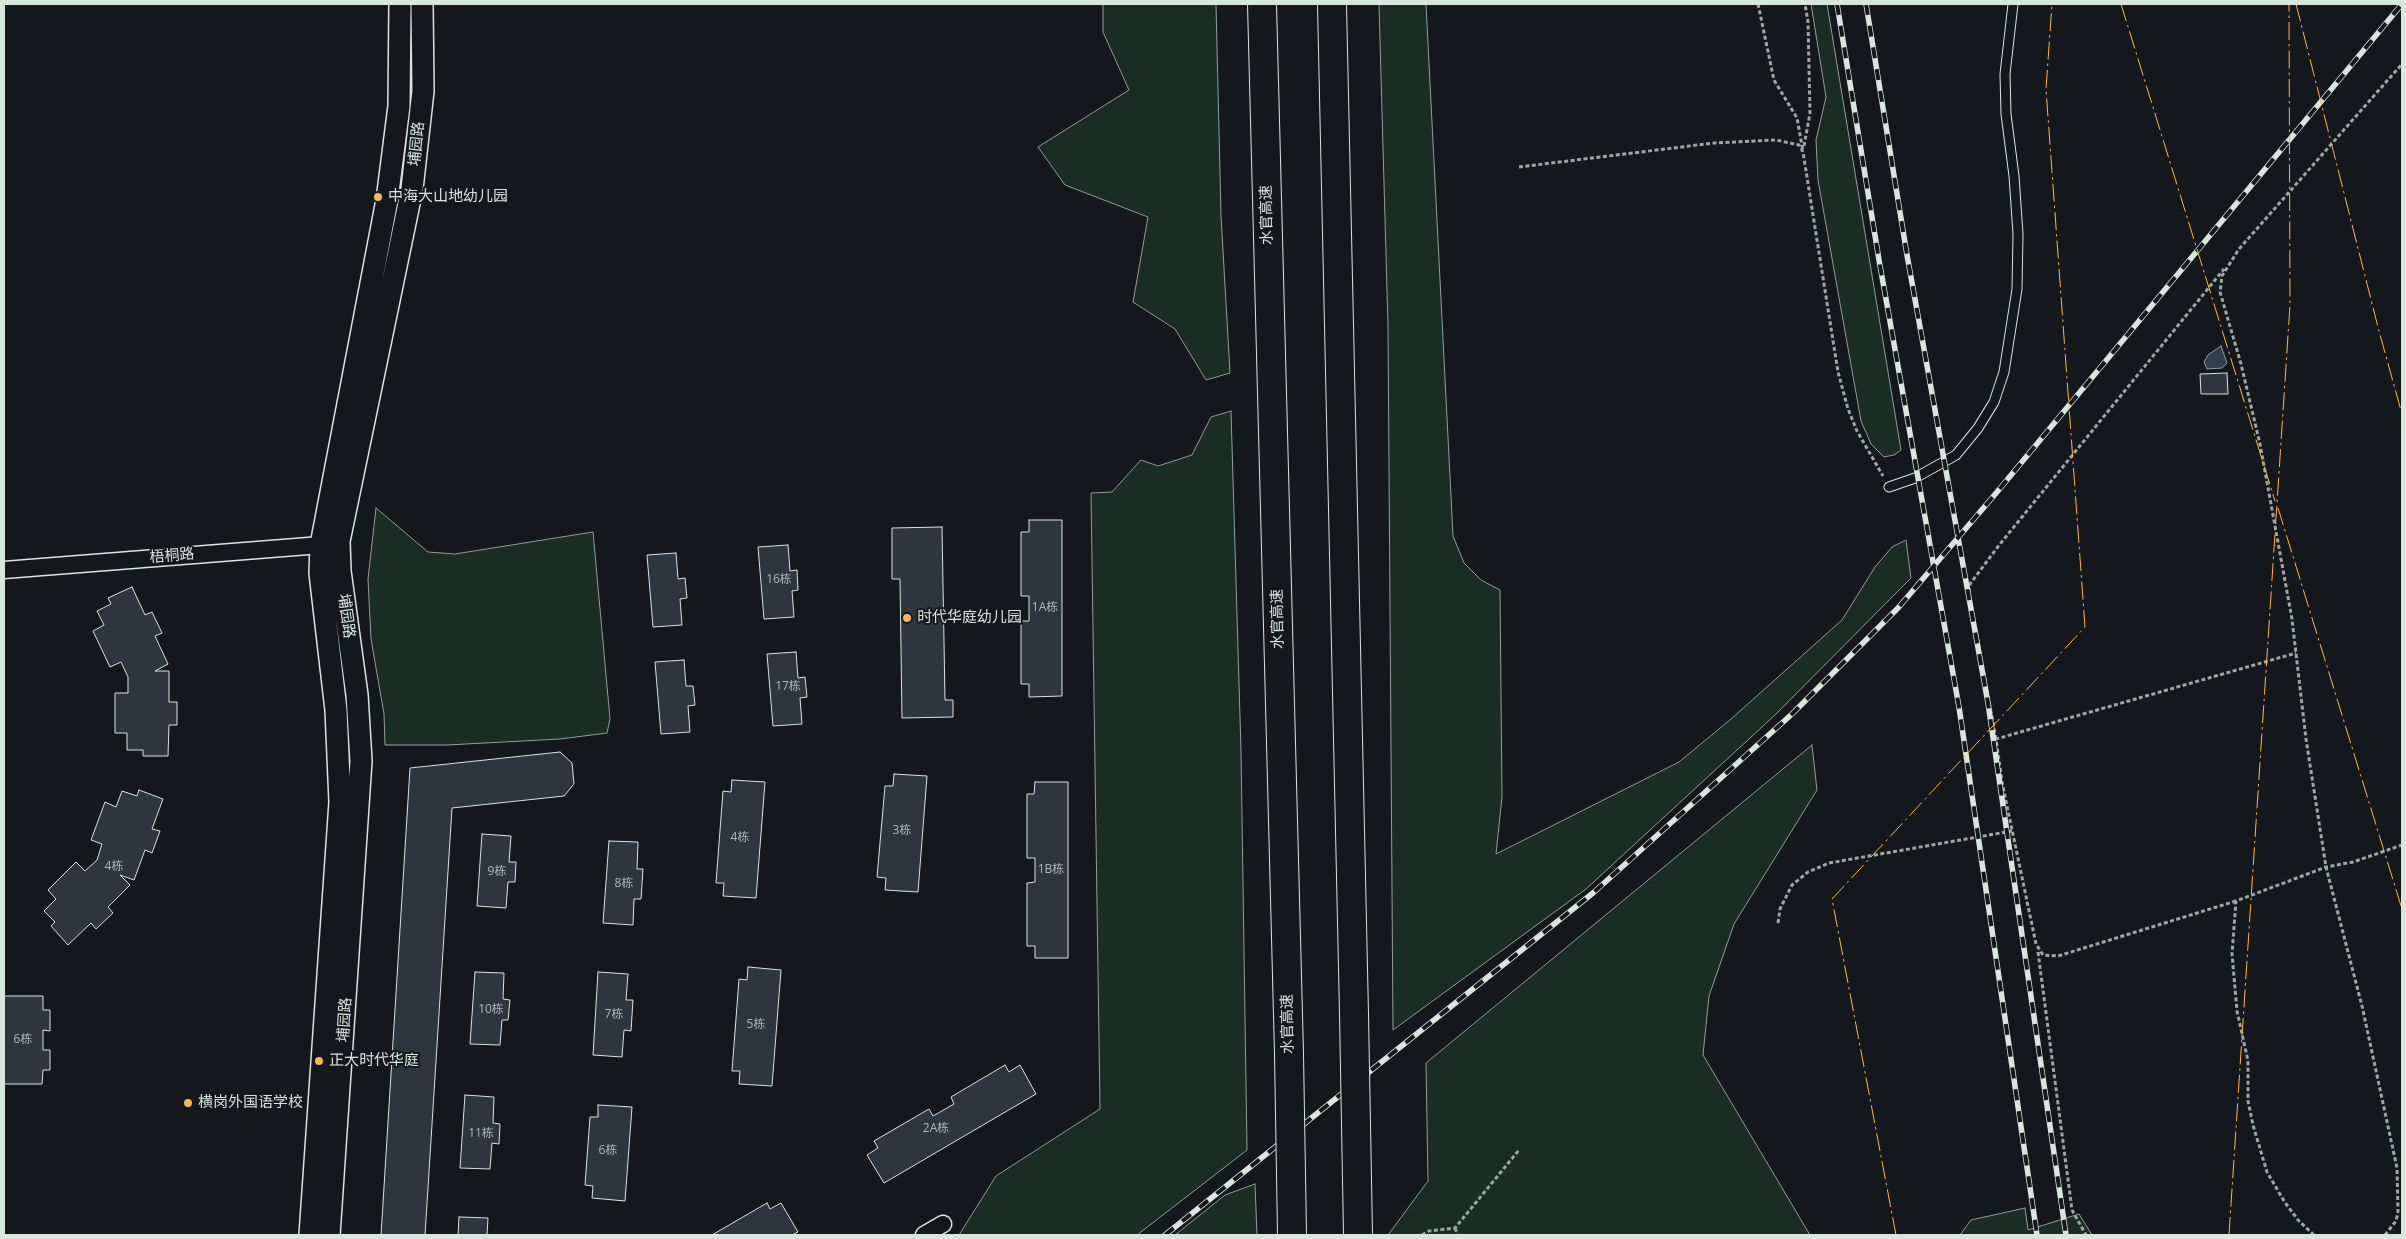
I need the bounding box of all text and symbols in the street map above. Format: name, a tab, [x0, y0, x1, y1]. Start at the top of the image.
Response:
street label: 埔园路	[406, 121, 428, 167]
street label: 水官高速	[1257, 185, 1277, 245]
place label: 中海大山地幼儿园	[388, 188, 508, 206]
marker: 中海大山地幼儿园	[372, 191, 384, 203]
street label: 梧桐路	[149, 545, 195, 567]
house number: 16栋	[766, 573, 792, 587]
street label: 水官高速	[1268, 589, 1288, 649]
street label: 埔园路	[334, 592, 358, 640]
house number: 1A栋	[1032, 601, 1058, 615]
place label: 时代华庭幼儿园	[917, 609, 1022, 627]
marker: 时代华庭幼儿园	[901, 612, 913, 624]
house number: 17栋	[775, 680, 801, 694]
house number: 3栋	[893, 824, 911, 838]
house number: 4栋	[731, 831, 749, 845]
house number: 4栋	[105, 860, 123, 874]
house number: 1B栋	[1038, 863, 1064, 877]
house number: 9栋	[488, 865, 506, 879]
house number: 8栋	[615, 877, 633, 891]
street label: 水官高速	[1278, 994, 1298, 1054]
street label: 埔园路	[334, 997, 356, 1043]
house number: 10栋	[478, 1003, 504, 1017]
house number: 7栋	[605, 1008, 623, 1022]
house number: 5栋	[747, 1018, 765, 1032]
house number: 6栋	[14, 1033, 32, 1047]
place label: 正大时代华庭	[329, 1052, 419, 1070]
marker: 正大时代华庭	[313, 1055, 325, 1067]
place label: 横岗外国语学校	[198, 1094, 303, 1112]
marker: 横岗外国语学校	[182, 1097, 194, 1109]
house number: 2A栋	[923, 1122, 949, 1136]
house number: 11栋	[468, 1127, 494, 1141]
house number: 6栋	[599, 1144, 617, 1158]

